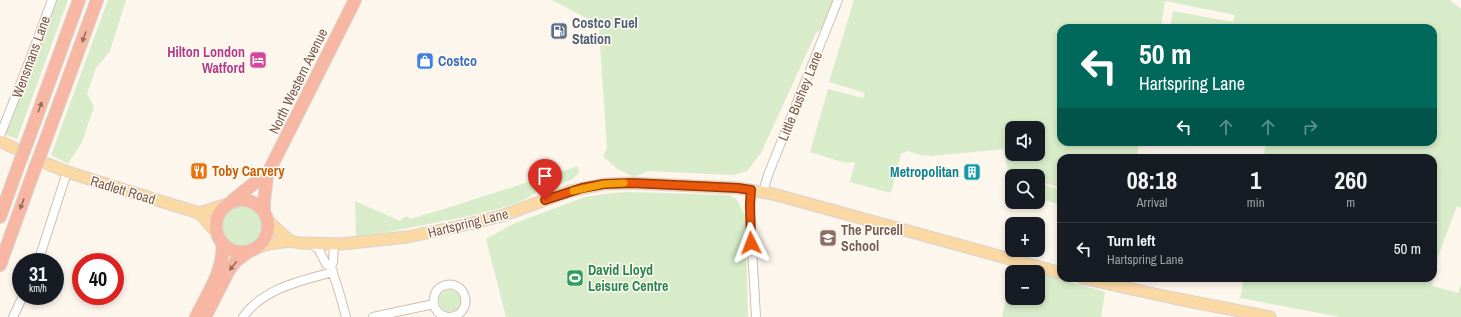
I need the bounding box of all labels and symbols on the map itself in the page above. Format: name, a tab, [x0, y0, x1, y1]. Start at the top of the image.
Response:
street label: Wensmans Lane	[8, 14, 54, 100]
place label: Costco Fuel Station	[572, 14, 638, 48]
fuel station icon: Costco Fuel Station	[549, 21, 569, 41]
street label: North Western Avenue	[265, 25, 331, 137]
one-way arrow	[80, 31, 86, 43]
place label: Hilton London Watford	[167, 43, 245, 77]
street label: Little Bushey Lane	[774, 49, 826, 143]
hotel icon: Hilton London Watford	[248, 50, 268, 70]
shop icon: Costco	[415, 51, 435, 71]
place label: Costco	[438, 52, 477, 70]
one-way arrow	[37, 100, 43, 112]
pin	[528, 159, 562, 200]
restaurant icon: Toby Carvery	[189, 161, 209, 181]
place label: Toby Carvery	[212, 162, 285, 180]
building icon: Metropolitan	[962, 162, 982, 182]
place label: Metropolitan	[890, 163, 959, 181]
street label: Radlett Road	[88, 172, 158, 208]
one-way arrow	[19, 199, 25, 211]
street label: Hartspring Lane	[426, 204, 510, 242]
place label: The Purcell School	[841, 221, 903, 255]
position arrow	[730, 222, 772, 264]
school or university icon: The Purcell School	[818, 228, 838, 248]
speed limit sign: 40	[72, 253, 124, 305]
one-way arrow	[228, 260, 237, 271]
place label: David Lloyd Leisure Centre	[588, 261, 668, 295]
sports icon: David Lloyd Leisure Centre	[565, 268, 585, 288]

